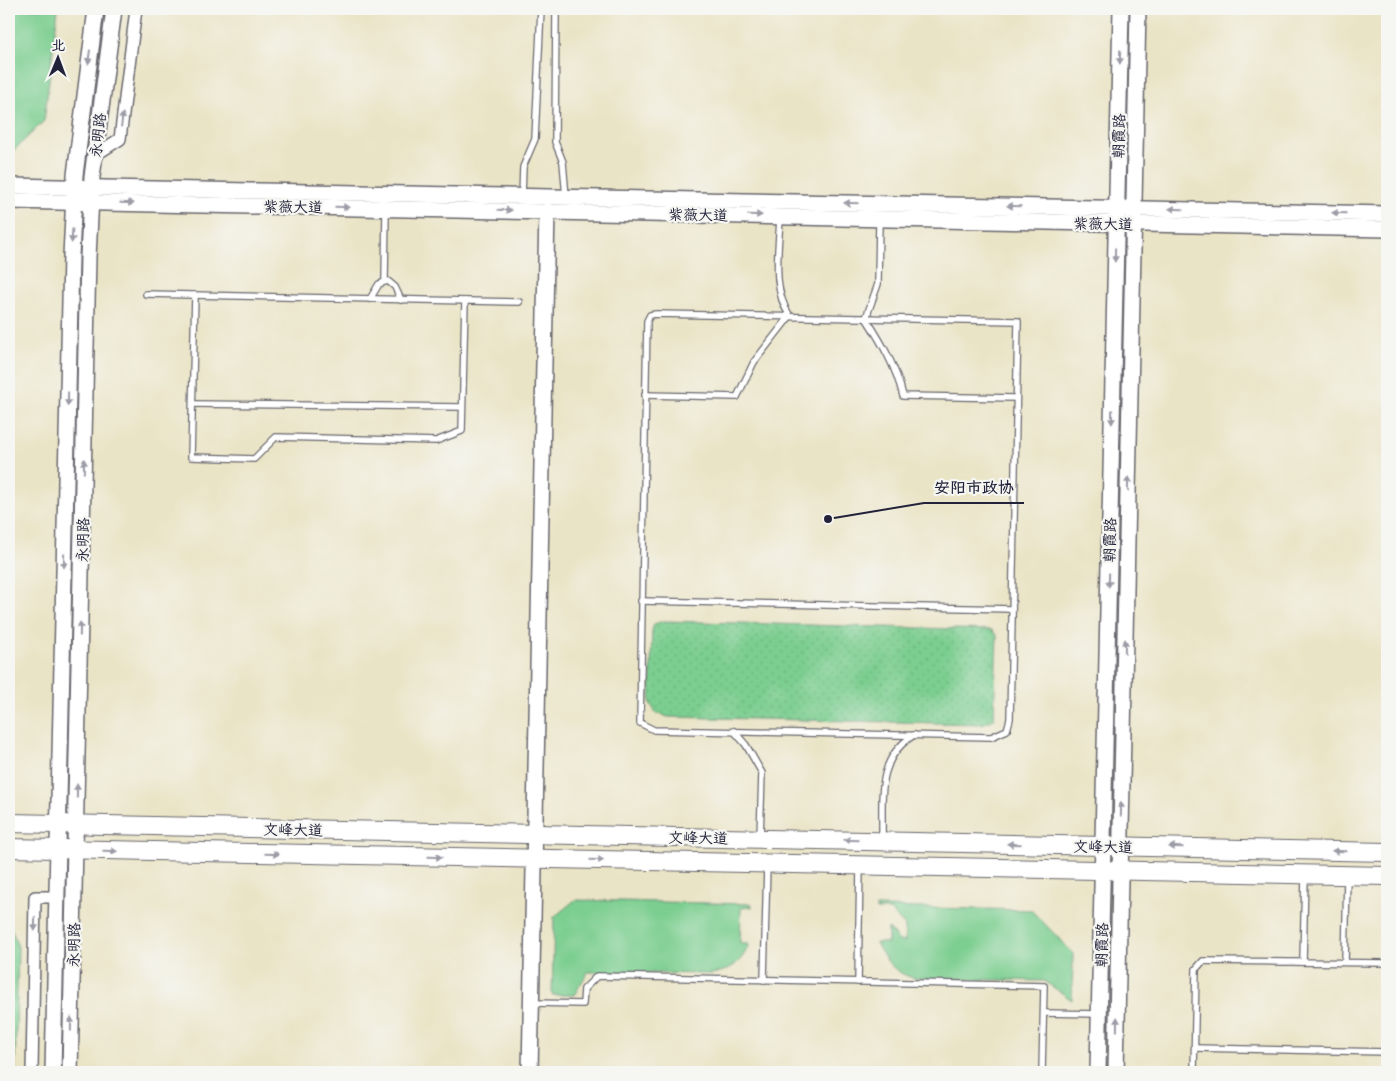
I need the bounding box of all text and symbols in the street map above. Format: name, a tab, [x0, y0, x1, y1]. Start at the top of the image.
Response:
north arrow	[32, 32, 82, 82]
text: 北	[51, 35, 65, 54]
one-way arrow	[85, 49, 93, 65]
one-way arrow	[1116, 50, 1124, 66]
street label: 永明路	[84, 111, 110, 159]
one-way arrow	[118, 112, 126, 128]
street label: 朝霞路	[1108, 113, 1128, 159]
street label: 紫薇大道	[263, 195, 323, 217]
one-way arrow	[843, 198, 859, 206]
one-way arrow	[120, 199, 136, 207]
one-way arrow	[1005, 202, 1021, 210]
one-way arrow	[335, 203, 351, 211]
street label: 紫薇大道	[668, 203, 728, 225]
one-way arrow	[1168, 205, 1184, 213]
one-way arrow	[497, 207, 513, 215]
one-way arrow	[1330, 209, 1346, 217]
one-way arrow	[747, 212, 763, 220]
street label: 紫薇大道	[1073, 212, 1133, 234]
one-way arrow	[68, 228, 76, 244]
one-way arrow	[1111, 247, 1119, 263]
one-way arrow	[64, 391, 72, 407]
one-way arrow	[1108, 410, 1116, 426]
one-way arrow	[80, 458, 88, 474]
callout: 安阳市政协	[924, 472, 1024, 503]
one-way arrow	[1125, 475, 1133, 491]
text: 安阳市政协	[934, 476, 1014, 497]
street label: 永明路	[72, 517, 92, 563]
street label: 朝霞路	[1099, 517, 1119, 563]
one-way arrow	[60, 553, 68, 569]
one-way arrow	[1104, 572, 1112, 588]
one-way arrow	[76, 620, 84, 636]
one-way arrow	[1121, 638, 1129, 654]
one-way arrow	[73, 783, 81, 799]
one-way arrow	[1118, 800, 1126, 816]
street label: 文峰大道	[263, 818, 323, 840]
street label: 文峰大道	[668, 826, 728, 848]
street label: 文峰大道	[1073, 835, 1133, 857]
one-way arrow	[843, 836, 859, 844]
one-way arrow	[1005, 839, 1021, 847]
one-way arrow	[1168, 843, 1184, 851]
one-way arrow	[102, 847, 118, 855]
one-way arrow	[1330, 847, 1346, 855]
one-way arrow	[265, 850, 281, 858]
one-way arrow	[427, 853, 443, 861]
one-way arrow	[590, 856, 606, 864]
one-way arrow	[31, 917, 39, 933]
street label: 永明路	[63, 922, 83, 968]
street label: 朝霞路	[1091, 922, 1111, 968]
one-way arrow	[68, 1015, 76, 1031]
one-way arrow	[1113, 1015, 1121, 1031]

